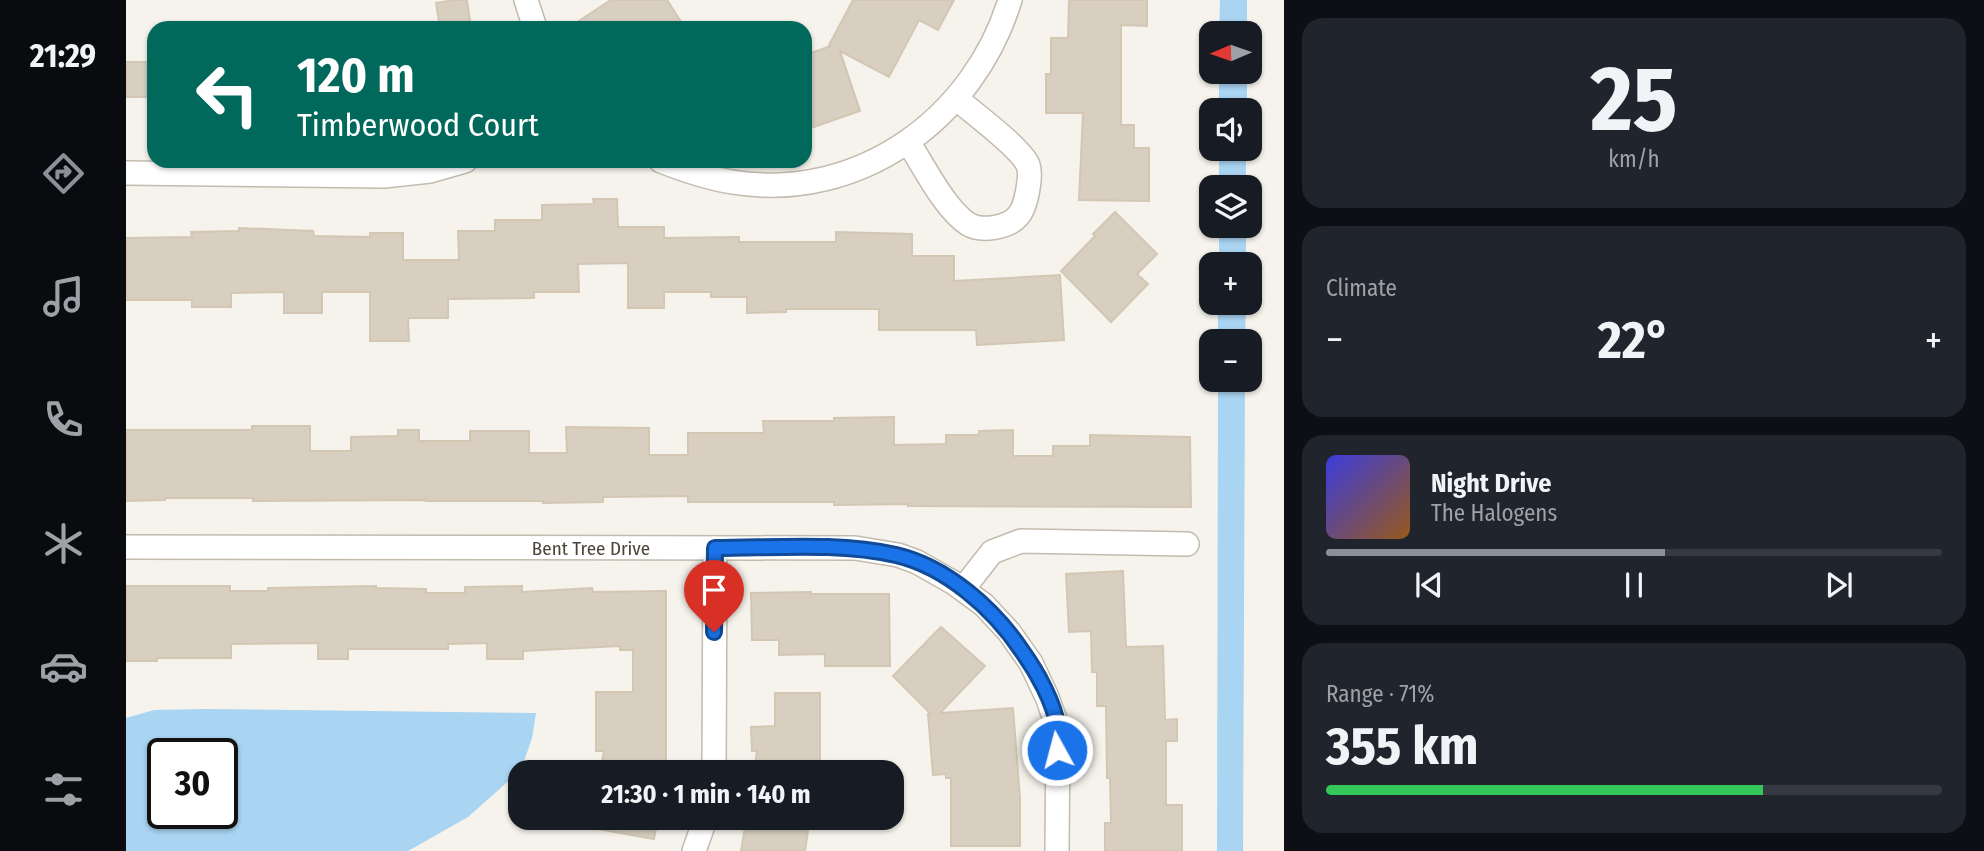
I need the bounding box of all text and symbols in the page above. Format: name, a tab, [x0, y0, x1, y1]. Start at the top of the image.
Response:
north arrow	[1199, 21, 1262, 84]
map controls	[1199, 21, 1262, 392]
text: 21:29	[30, 37, 96, 75]
text: 25	[1591, 45, 1677, 154]
text: 120 m	[297, 46, 415, 105]
icon: left	[182, 49, 273, 140]
button: sound	[1199, 98, 1262, 161]
text: Timberwood Court	[297, 106, 539, 144]
text: km/h	[1608, 145, 1660, 173]
icon: directions	[39, 149, 88, 198]
button: layers	[1199, 175, 1262, 238]
button: +	[1199, 252, 1262, 315]
icon: music	[39, 272, 88, 321]
text: Climate	[1326, 274, 1397, 302]
text: 22°	[1598, 309, 1670, 372]
text: −	[1326, 317, 1343, 363]
text: +	[1925, 317, 1942, 363]
button: −	[1199, 329, 1262, 392]
icon: phone	[39, 395, 88, 444]
text: Night Drive	[1431, 468, 1551, 499]
text: The Halogens	[1431, 499, 1557, 527]
icon: climate	[39, 519, 88, 568]
street label: Bent Tree Drive	[532, 537, 650, 560]
pin	[684, 560, 744, 632]
icon: previous	[1410, 566, 1448, 604]
icon: pause	[1615, 566, 1653, 604]
icon: next	[1820, 566, 1858, 604]
icon: arrive	[695, 571, 733, 609]
icon: car	[39, 642, 88, 691]
text: Range · 71%	[1326, 680, 1434, 708]
position arrow	[1020, 713, 1094, 787]
text: 355 km	[1326, 715, 1478, 778]
speed limit sign: 30	[147, 738, 238, 829]
icon: filters	[39, 765, 88, 814]
text: 21:30 · 1 min · 140 m	[601, 779, 811, 810]

